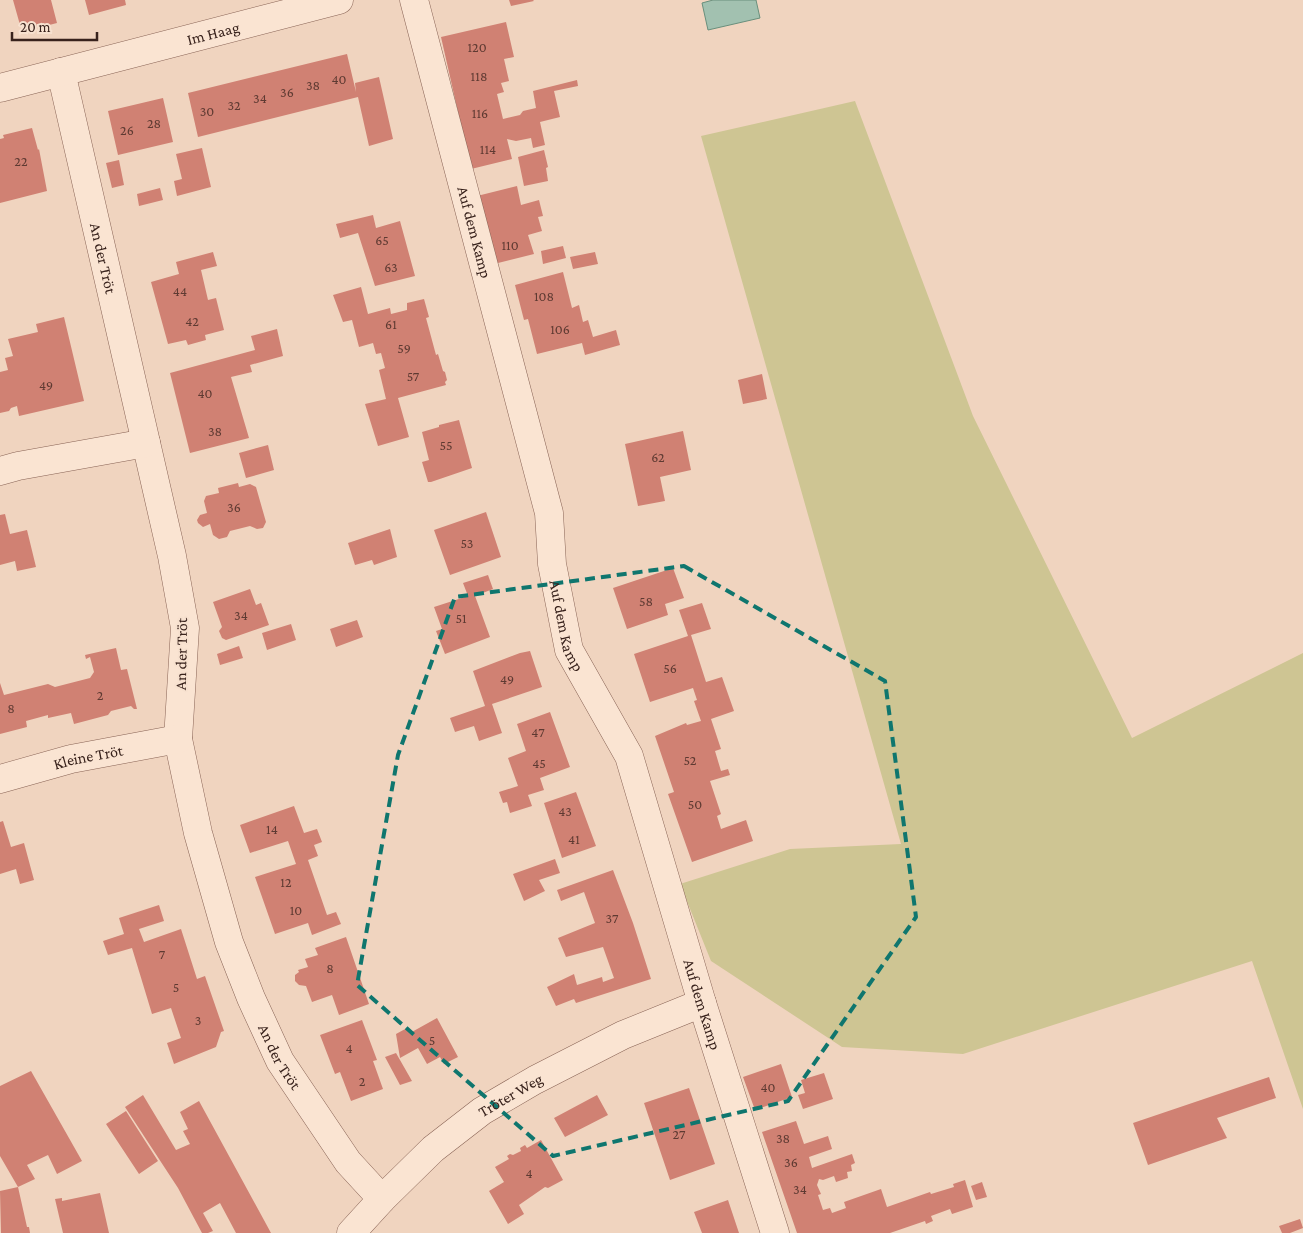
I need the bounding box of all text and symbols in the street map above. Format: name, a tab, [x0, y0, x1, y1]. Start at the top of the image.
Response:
scale bar	[12, 10, 98, 42]
street label: Im Haag	[185, 18, 242, 48]
text: 20 m	[20, 19, 51, 35]
house number: 120	[467, 39, 487, 55]
house number: 118	[471, 68, 487, 84]
house number: 40	[331, 71, 347, 87]
house number: 38	[306, 77, 320, 93]
house number: 36	[280, 84, 294, 100]
house number: 34	[253, 90, 267, 106]
house number: 32	[227, 97, 241, 113]
house number: 30	[200, 103, 214, 119]
house number: 116	[472, 105, 488, 121]
house number: 28	[147, 115, 161, 131]
house number: 26	[120, 122, 134, 138]
house number: 114	[480, 141, 496, 157]
house number: 22	[14, 153, 28, 169]
street label: Auf dem Kamp	[455, 184, 495, 280]
street label: An der Tröt	[87, 221, 120, 296]
house number: 65	[375, 232, 389, 248]
house number: 110	[501, 237, 519, 253]
house number: 63	[384, 259, 398, 275]
house number: 44	[173, 283, 187, 299]
house number: 108	[534, 288, 554, 304]
house number: 42	[185, 313, 199, 329]
house number: 61	[385, 316, 397, 332]
house number: 106	[550, 321, 570, 337]
house number: 59	[397, 340, 411, 356]
house number: 57	[407, 368, 420, 384]
house number: 49	[39, 377, 53, 393]
house number: 40	[197, 385, 213, 401]
house number: 38	[208, 423, 222, 439]
house number: 55	[439, 437, 453, 453]
house number: 62	[651, 449, 665, 465]
house number: 36	[227, 499, 241, 515]
house number: 53	[460, 535, 474, 551]
street label: Auf dem Kamp	[547, 578, 588, 675]
house number: 58	[639, 593, 653, 609]
house number: 34	[234, 607, 248, 623]
house number: 51	[455, 610, 467, 626]
street label: An der Tröt	[172, 617, 190, 690]
house number: 56	[663, 660, 677, 676]
house number: 49	[500, 671, 514, 687]
house number: 2	[97, 687, 104, 703]
house number: 8	[7, 700, 15, 716]
house number: 47	[531, 724, 545, 740]
street label: Kleine Tröt	[51, 741, 125, 772]
house number: 52	[684, 752, 697, 768]
house number: 45	[532, 755, 546, 771]
house number: 50	[688, 796, 702, 812]
house number: 43	[558, 803, 572, 819]
house number: 14	[266, 821, 278, 837]
house number: 41	[568, 831, 580, 847]
house number: 12	[280, 874, 292, 890]
house number: 10	[290, 902, 302, 918]
house number: 37	[606, 910, 619, 926]
house number: 7	[159, 946, 166, 962]
street label: Auf dem Kamp	[681, 957, 725, 1052]
house number: 8	[326, 960, 334, 976]
house number: 5	[173, 979, 179, 995]
house number: 3	[195, 1012, 201, 1028]
street label: An der Tröt	[256, 1021, 305, 1093]
house number: 5	[429, 1032, 435, 1048]
house number: 4	[345, 1040, 353, 1056]
street label: Tröter Weg	[475, 1069, 546, 1120]
house number: 2	[359, 1073, 366, 1089]
house number: 40	[760, 1079, 776, 1095]
house number: 27	[673, 1126, 686, 1142]
house number: 38	[776, 1130, 790, 1146]
house number: 36	[784, 1154, 798, 1170]
house number: 4	[525, 1165, 533, 1181]
house number: 34	[793, 1181, 807, 1197]

